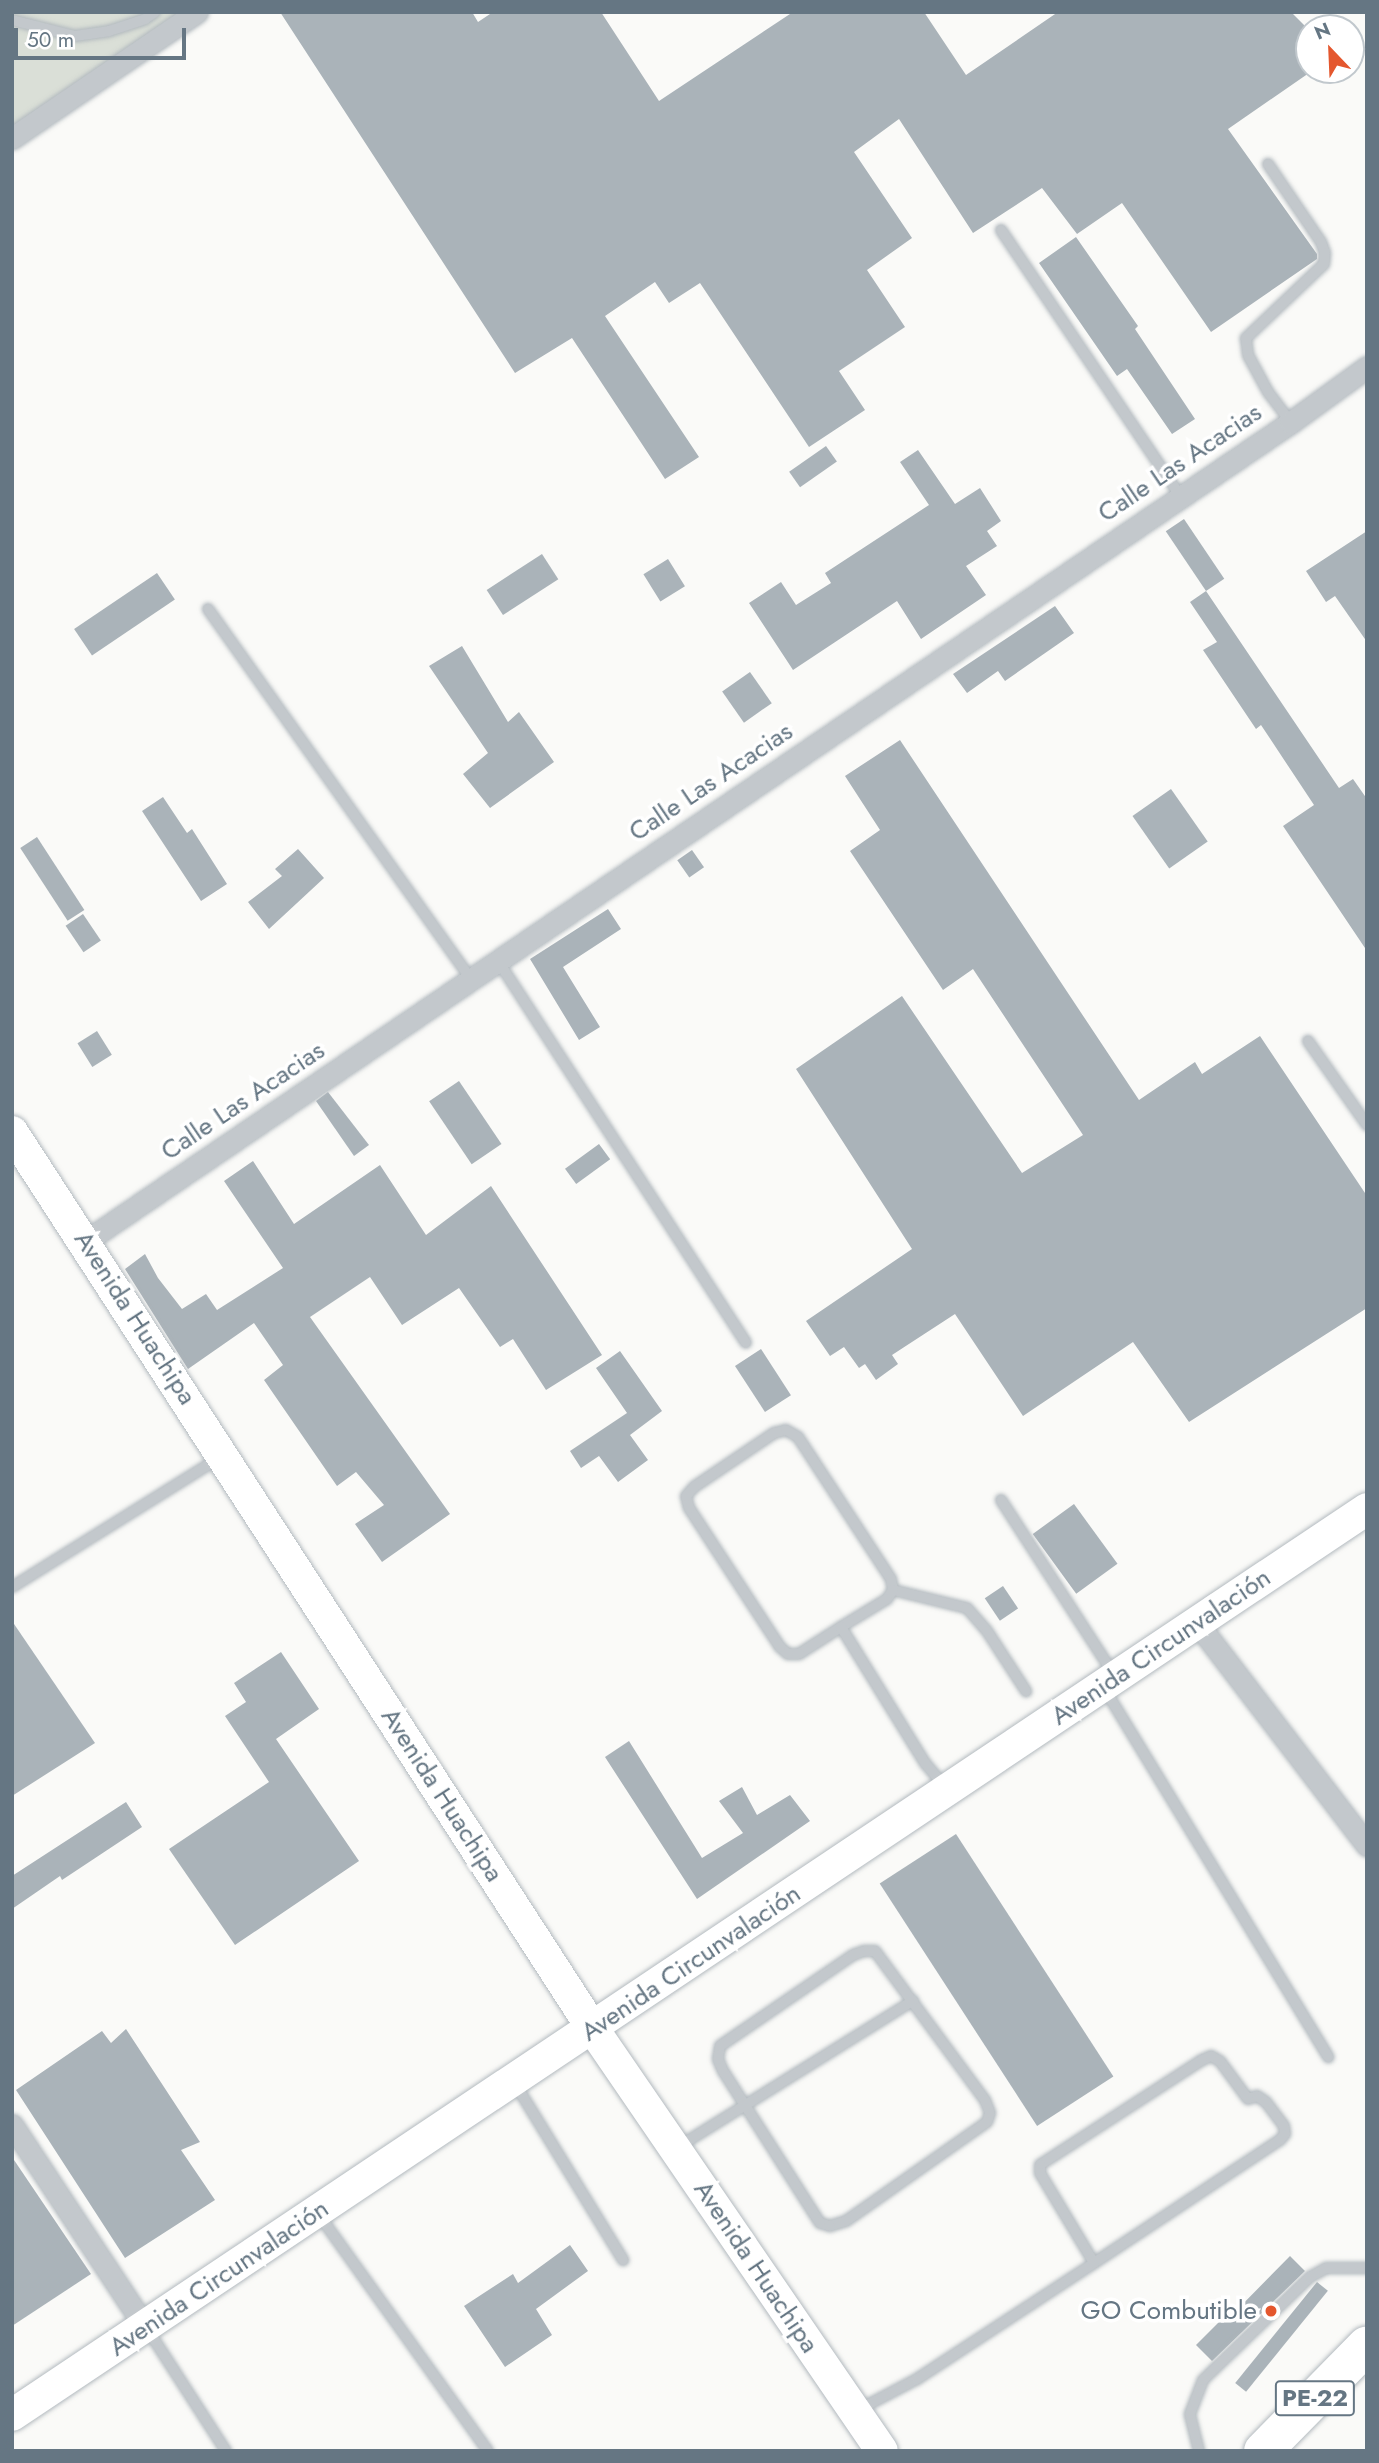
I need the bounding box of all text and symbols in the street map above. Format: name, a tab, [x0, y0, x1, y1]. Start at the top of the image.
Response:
scale bar	[18, 14, 189, 58]
north arrow	[1295, 14, 1365, 84]
text: N	[1310, 16, 1335, 46]
text: 50 m	[27, 25, 74, 55]
street label: Calle Las Acacias	[1092, 397, 1268, 529]
street label: Calle Las Acacias	[623, 716, 799, 848]
street label: Calle Las Acacias	[155, 1035, 331, 1167]
street label: Avenida Huachipa	[67, 1225, 203, 1411]
street label: Avenida Circunvalación	[1045, 1562, 1277, 1732]
street label: Avenida Huachipa	[374, 1702, 510, 1888]
street label: Avenida Circunvalación	[575, 1878, 807, 2048]
street label: Avenida Huachipa	[687, 2175, 825, 2359]
street label: Avenida Circunvalación	[103, 2193, 335, 2363]
place label: GO Combutible	[1081, 2295, 1257, 2327]
marker: GO Combutible	[1263, 2303, 1279, 2319]
road number: PE-22	[1275, 2378, 1355, 2418]

